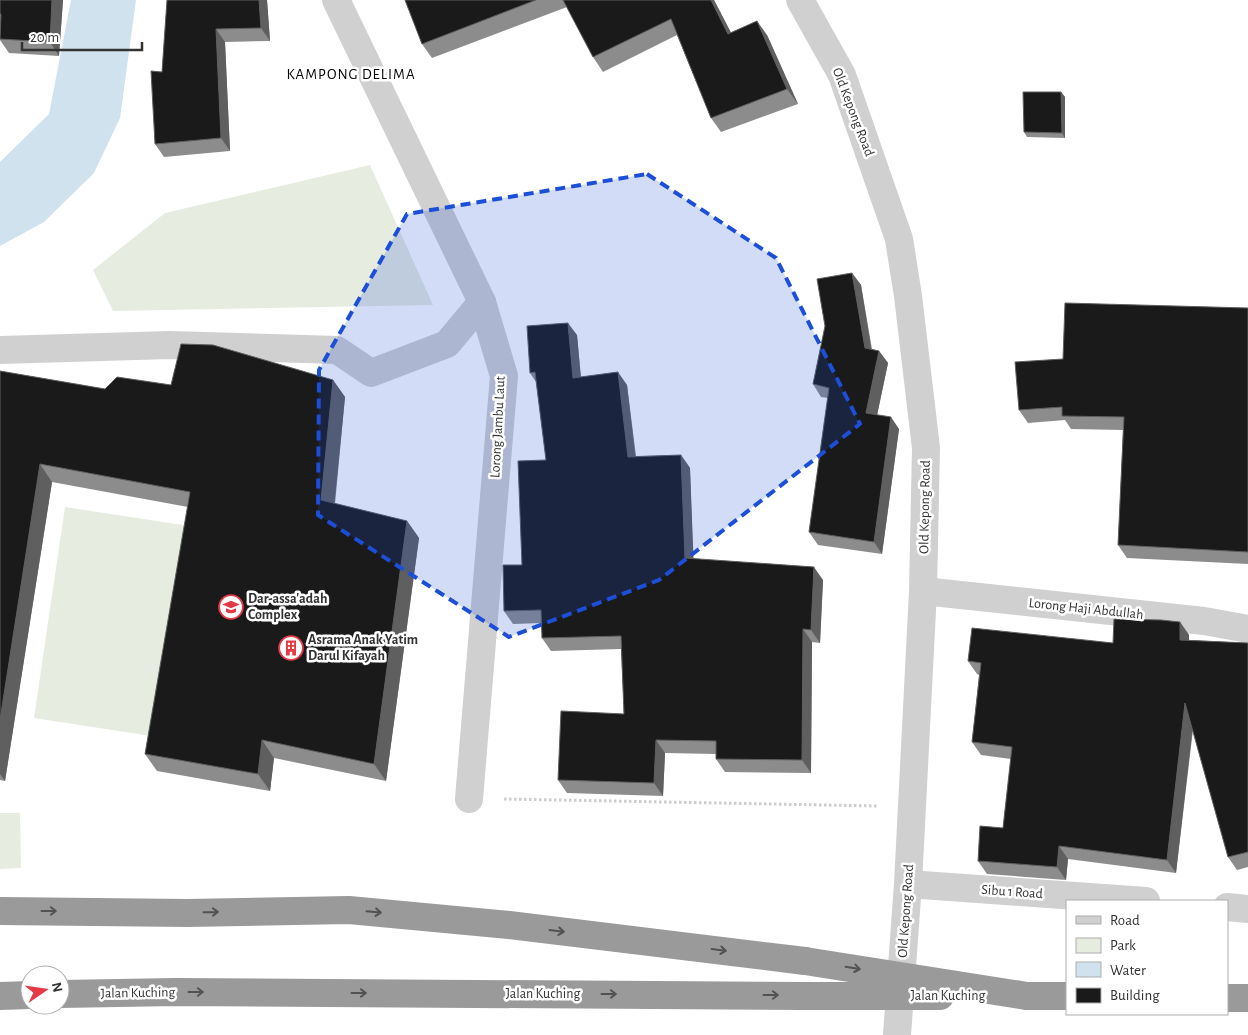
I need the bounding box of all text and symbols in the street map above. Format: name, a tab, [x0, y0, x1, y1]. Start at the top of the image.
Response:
scale bar	[22, 20, 142, 52]
text: 20 m	[30, 30, 59, 45]
street label: Old Kepong Road	[830, 66, 876, 158]
district label: KAMPONG DELIMA	[286, 67, 416, 82]
street label: Lorong Jambu Laut	[488, 375, 508, 478]
street label: Old Kepong Road	[917, 460, 933, 554]
place label: Dar-assa'adah Complex	[248, 592, 327, 622]
school or university icon: Dar-assa'adah Complex	[218, 594, 244, 620]
street label: Lorong Haji Abdullah	[1028, 596, 1144, 622]
place label: Asrama Anak Yatim Darul Kifayah	[308, 633, 418, 663]
building icon: Asrama Anak Yatim Darul Kifayah	[278, 635, 304, 661]
street label: Old Kepong Road	[896, 864, 916, 958]
street label: Sibu 1 Road	[981, 883, 1043, 901]
legend	[1066, 900, 1228, 1015]
one-way arrow	[40, 907, 56, 916]
one-way arrow	[202, 907, 219, 917]
one-way arrow	[365, 908, 381, 917]
text: Road	[1110, 913, 1140, 928]
one-way arrow	[549, 926, 565, 936]
text: Park	[1110, 938, 1136, 953]
one-way arrow	[710, 945, 726, 955]
text: Water	[1110, 963, 1146, 978]
one-way arrow	[845, 964, 861, 974]
north arrow	[20, 965, 70, 1015]
text: N	[49, 981, 65, 994]
street label: Jalan Kuching	[101, 985, 176, 1001]
one-way arrow	[188, 987, 204, 997]
street label: Jalan Kuching	[506, 987, 580, 1001]
one-way arrow	[350, 988, 366, 998]
text: Building	[1110, 988, 1160, 1003]
one-way arrow	[600, 989, 616, 999]
street label: Jalan Kuching	[911, 989, 985, 1003]
one-way arrow	[762, 990, 779, 1000]

